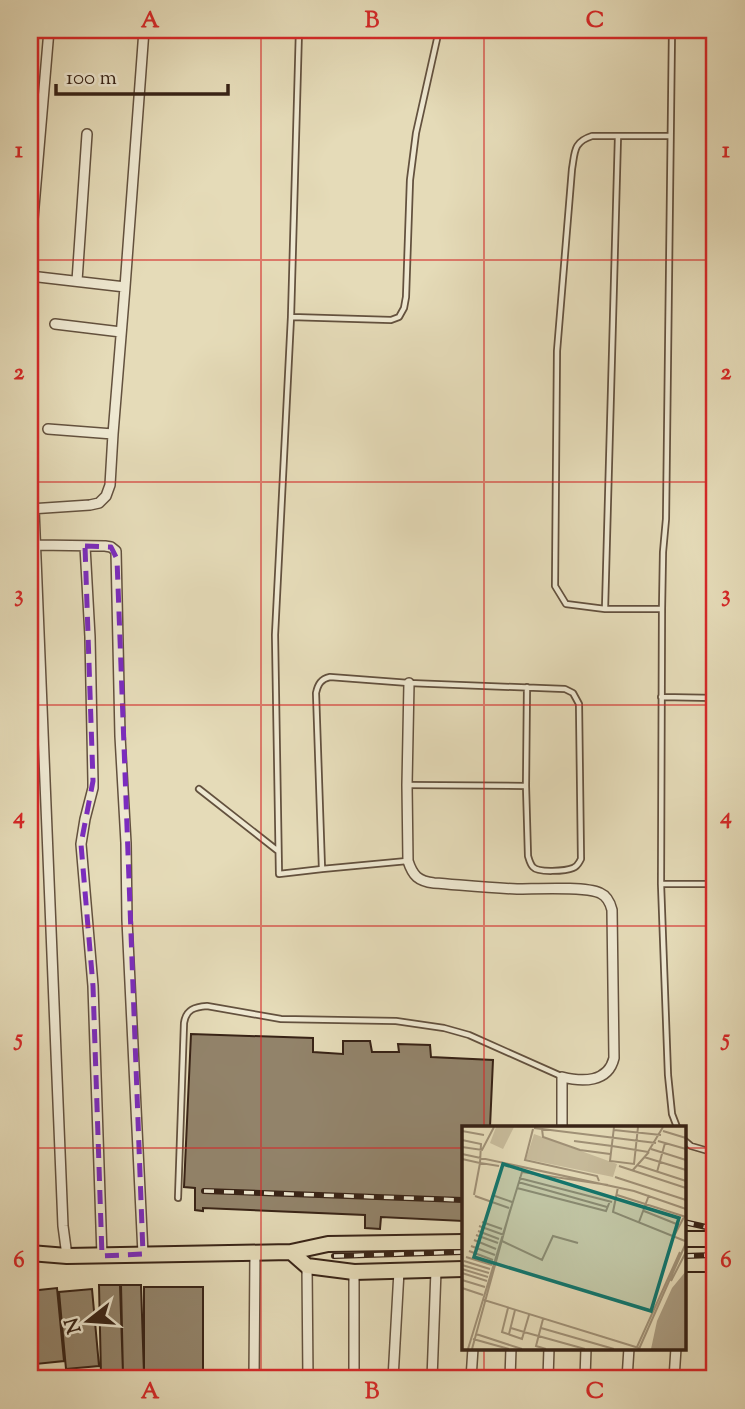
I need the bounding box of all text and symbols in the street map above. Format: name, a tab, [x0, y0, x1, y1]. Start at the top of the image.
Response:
text: A	[141, 5, 160, 38]
text: B	[365, 5, 380, 38]
text: C	[586, 5, 604, 38]
scale bar	[56, 52, 228, 96]
text: 100 m	[66, 64, 117, 94]
text: 1	[15, 135, 23, 168]
text: 1	[722, 135, 730, 168]
text: 2	[14, 357, 25, 390]
text: 2	[721, 357, 732, 390]
text: 3	[14, 579, 24, 612]
text: 3	[721, 579, 731, 612]
text: 4	[12, 801, 25, 834]
text: 4	[719, 801, 732, 834]
text: 5	[13, 1023, 23, 1056]
text: 5	[720, 1023, 730, 1056]
inset map	[462, 1126, 686, 1350]
text: 6	[13, 1245, 25, 1278]
text: 6	[720, 1245, 732, 1278]
north arrow	[52, 1286, 122, 1356]
text: N	[59, 1314, 89, 1336]
text: A	[141, 1376, 160, 1409]
text: B	[365, 1376, 380, 1409]
text: C	[586, 1376, 604, 1409]

